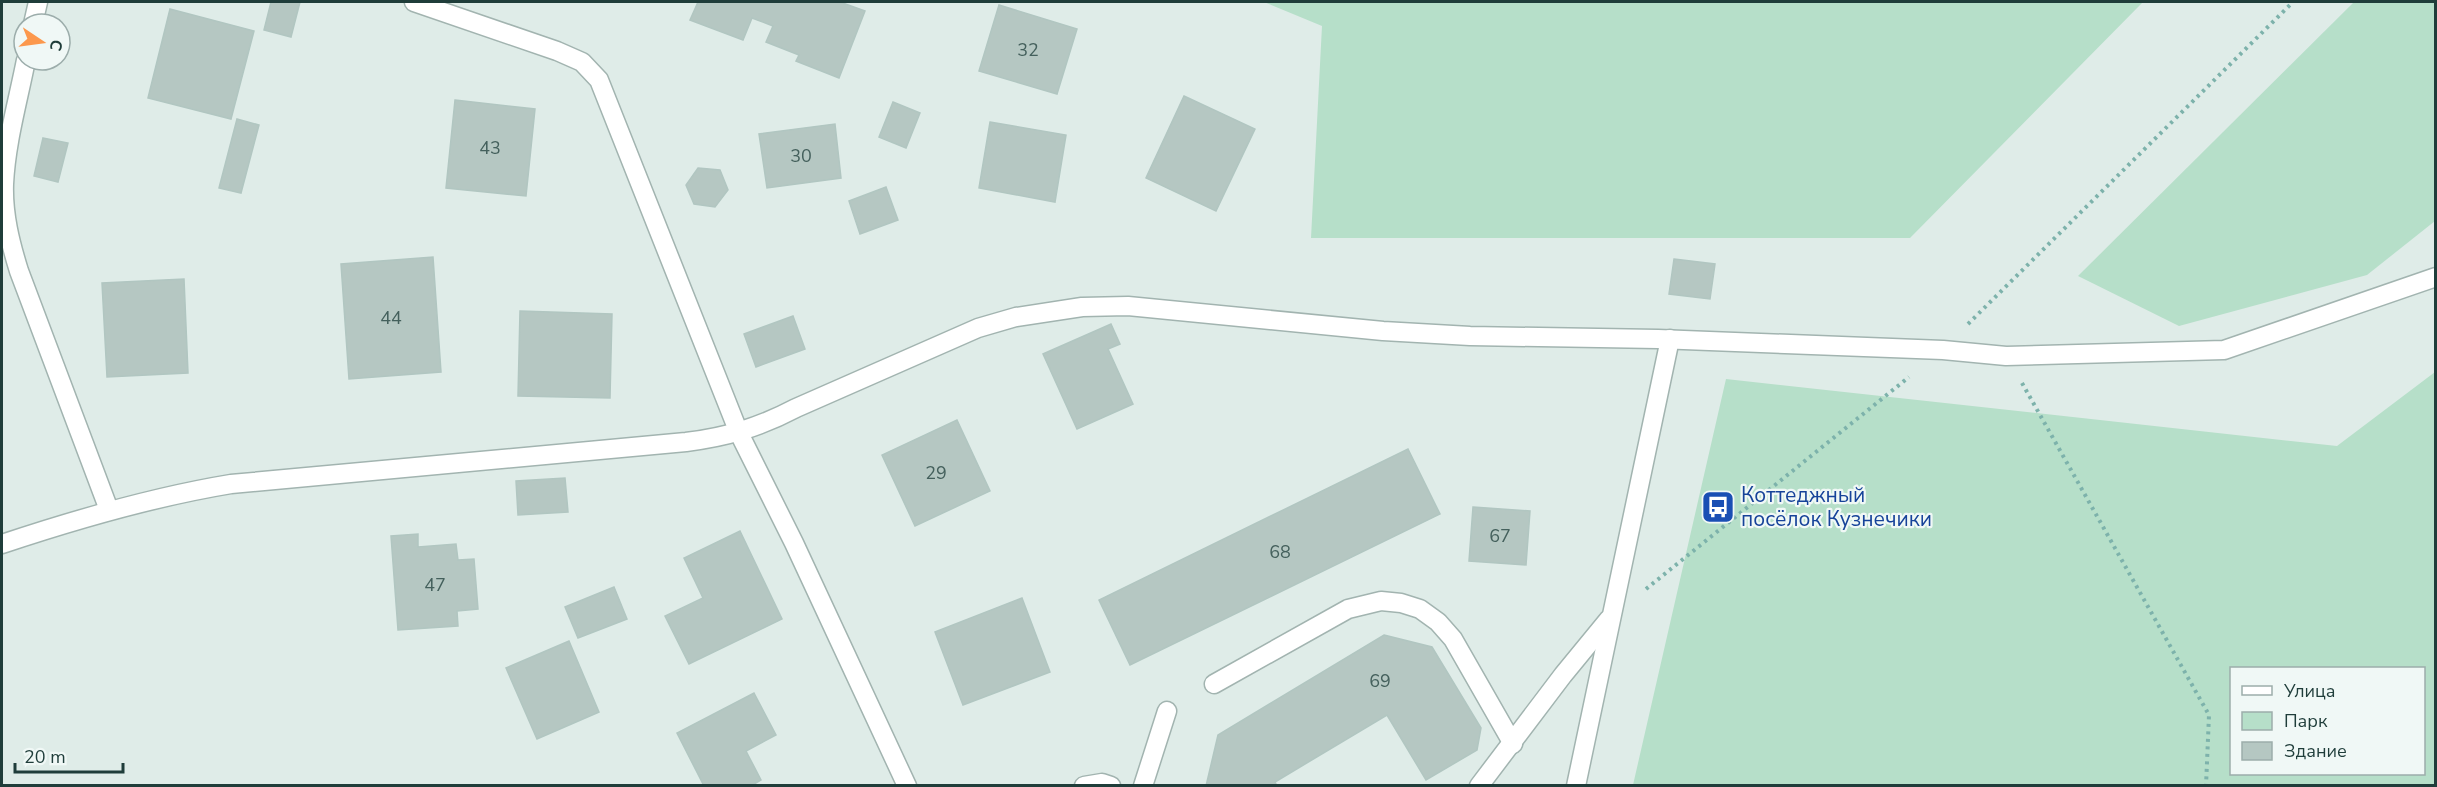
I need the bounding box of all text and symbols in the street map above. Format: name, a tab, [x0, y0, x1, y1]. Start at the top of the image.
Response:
north arrow	[12, 12, 72, 72]
text: С	[44, 37, 68, 53]
house number: 32	[1017, 38, 1039, 62]
house number: 43	[479, 136, 501, 160]
house number: 30	[790, 144, 812, 168]
house number: 44	[380, 306, 402, 330]
house number: 29	[925, 461, 947, 485]
place label: Коттеджный посёлок Кузнечики	[1741, 481, 1932, 533]
bus stop icon: Коттеджный посёлок Кузнечики	[1700, 489, 1736, 525]
house number: 67	[1489, 524, 1511, 548]
house number: 68	[1269, 540, 1291, 564]
house number: 47	[424, 573, 446, 597]
legend	[2230, 667, 2425, 775]
house number: 69	[1369, 669, 1391, 693]
text: Улица	[2283, 679, 2335, 703]
text: Парк	[2284, 709, 2328, 733]
scale bar	[15, 736, 123, 774]
text: Здание	[2284, 739, 2347, 763]
text: 20 m	[24, 745, 66, 769]

